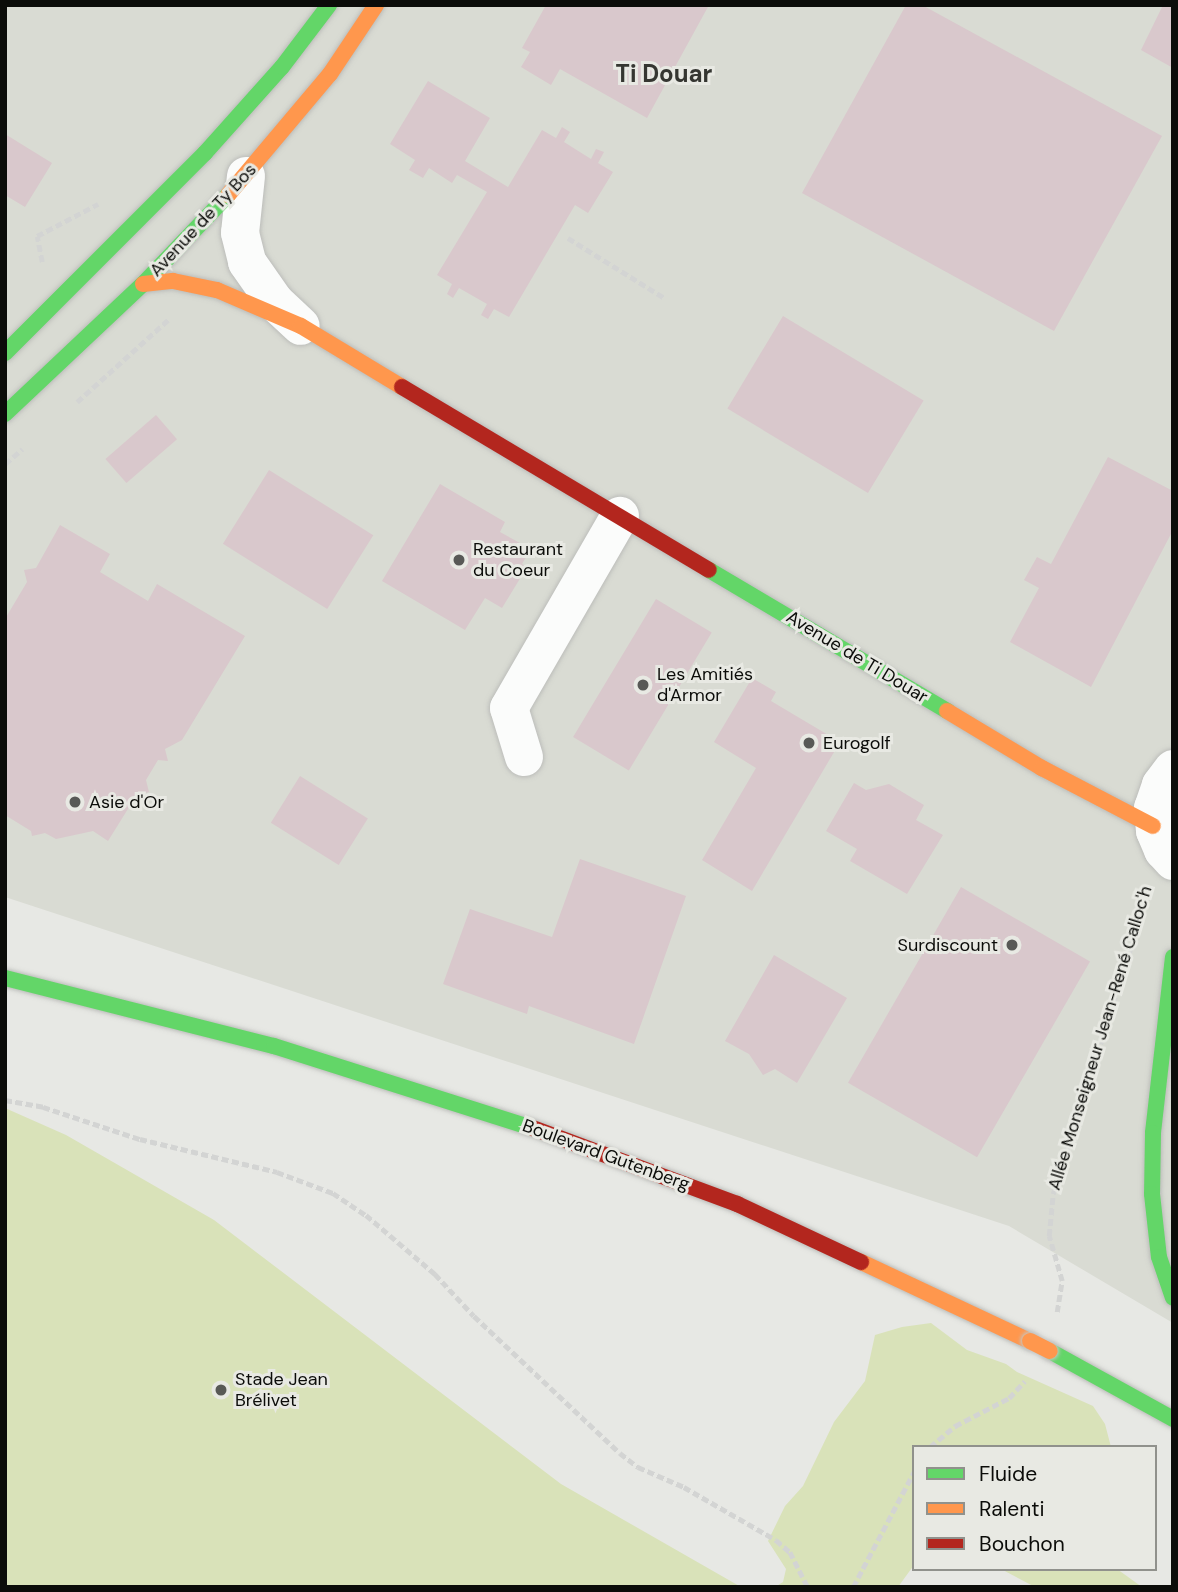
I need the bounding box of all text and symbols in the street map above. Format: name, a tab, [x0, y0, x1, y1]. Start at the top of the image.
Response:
district label: Ti Douar	[616, 60, 712, 88]
street label: Avenue de Ty Bos	[145, 159, 261, 281]
place label: Restaurant du Coeur	[473, 539, 563, 582]
marker: Restaurant du Coeur	[451, 552, 467, 568]
street label: Avenue de Ti Douar	[782, 606, 932, 708]
place label: Les Amitiés d'Armor	[657, 664, 753, 706]
marker: Les Amitiés d'Armor	[635, 677, 651, 693]
place label: Eurogolf	[823, 732, 891, 754]
marker: Eurogolf	[801, 735, 817, 751]
place label: Asie d'Or	[89, 791, 164, 813]
marker: Asie d'Or	[67, 794, 83, 810]
street label: Allée Monseigneur Jean-René Calloc'h	[1043, 883, 1157, 1193]
place label: Surdiscount	[898, 934, 998, 956]
marker: Surdiscount	[1004, 937, 1020, 953]
street label: Boulevard Gutenberg	[520, 1115, 692, 1195]
place label: Stade Jean Brélivet	[235, 1369, 328, 1412]
marker: Stade Jean Brélivet	[213, 1382, 229, 1398]
legend	[912, 1445, 1157, 1571]
text: Fluide	[979, 1460, 1037, 1488]
text: Ralenti	[979, 1495, 1045, 1523]
text: Bouchon	[979, 1530, 1065, 1558]

